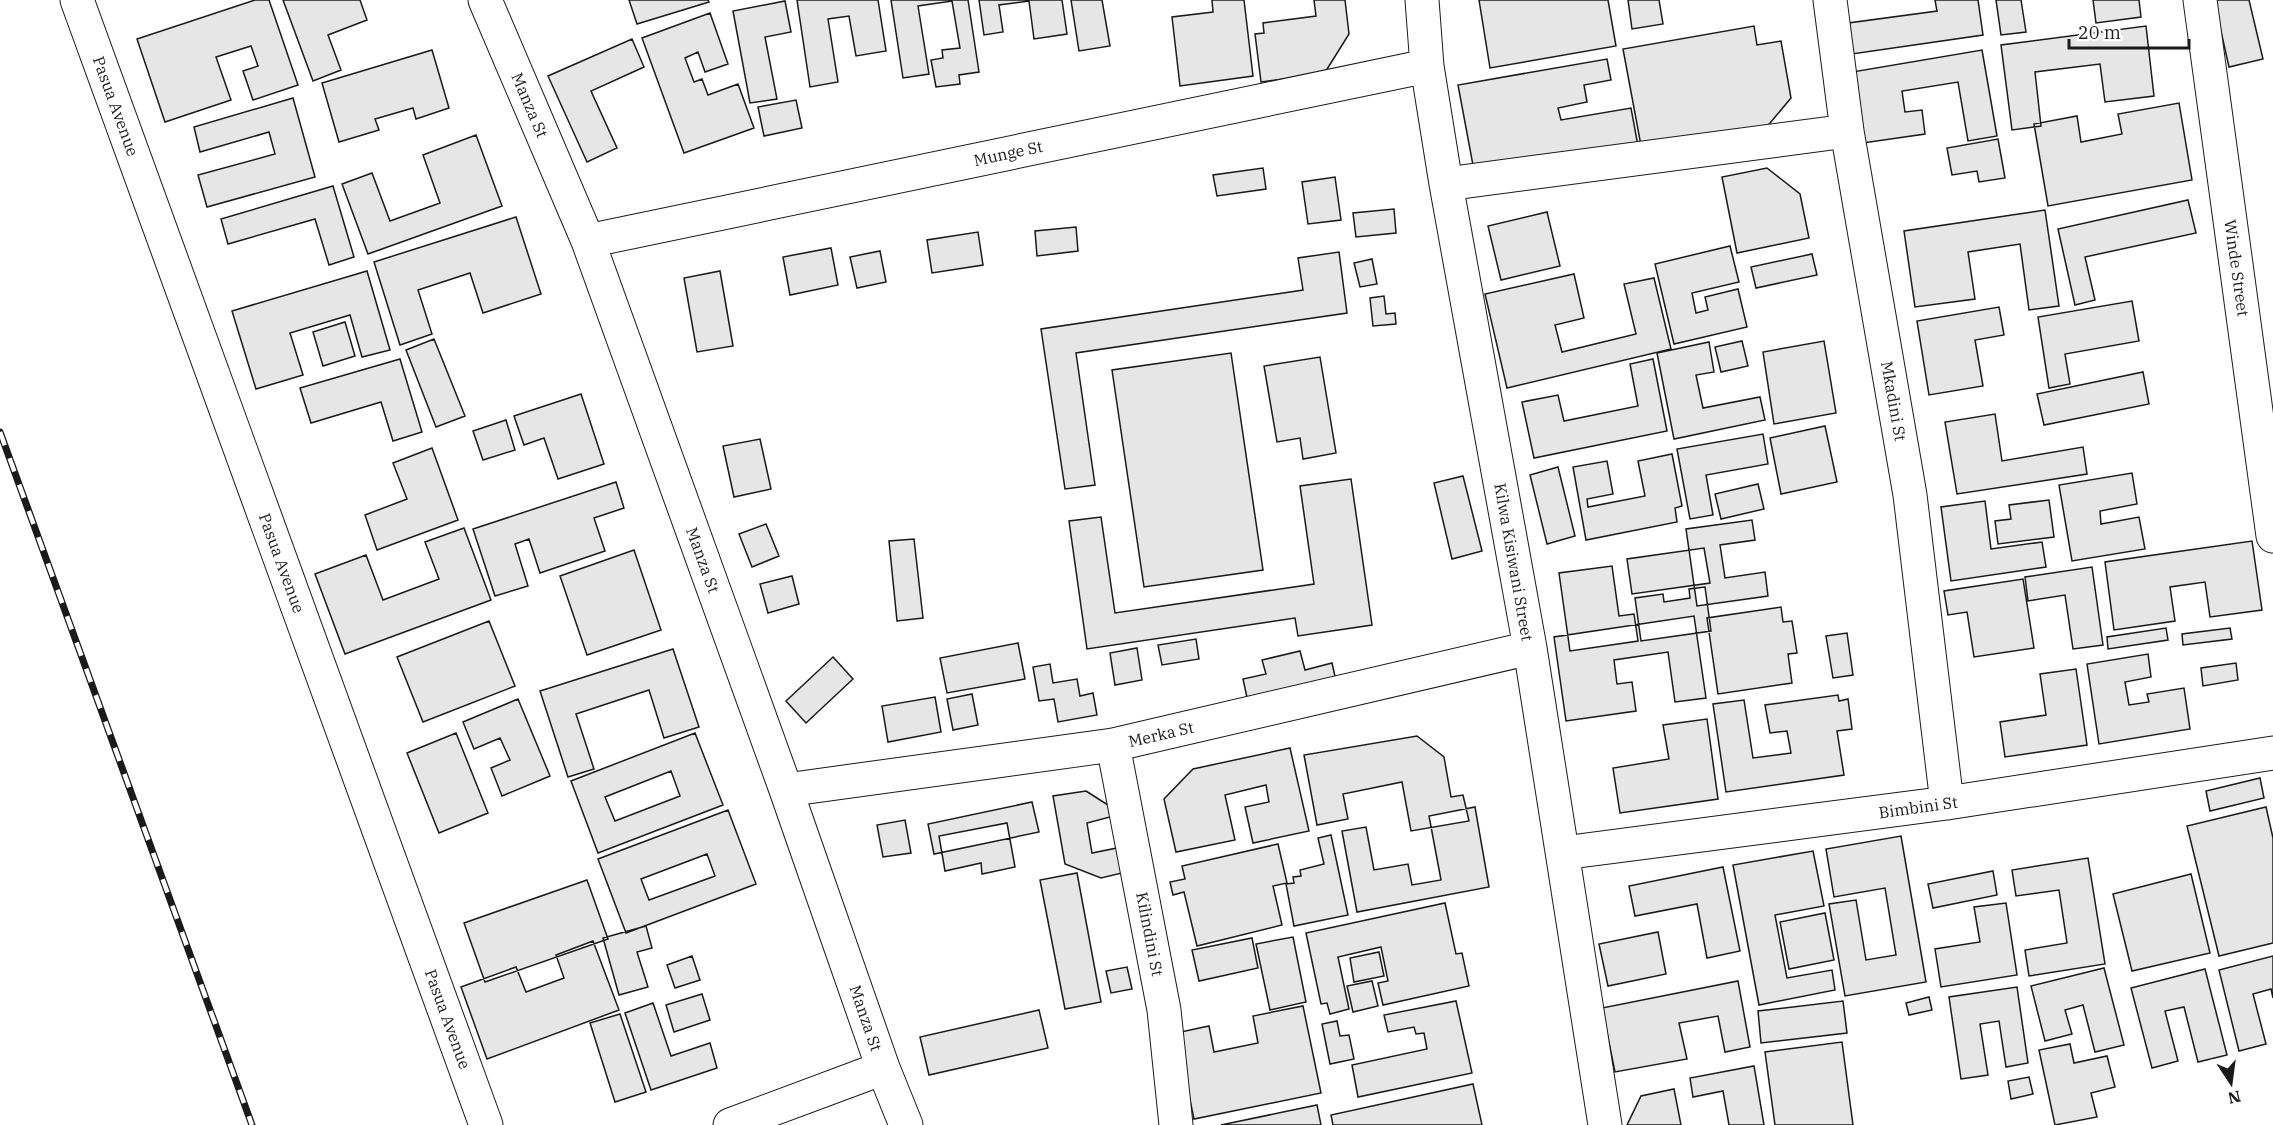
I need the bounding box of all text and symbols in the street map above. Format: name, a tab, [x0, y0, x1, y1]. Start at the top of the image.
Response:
scale bar	[2069, 12, 2189, 50]
text: 20 m	[2078, 21, 2121, 44]
street label: Pasua Avenue	[89, 53, 143, 159]
street label: Manza St	[507, 70, 553, 141]
street label: Munge St	[972, 136, 1045, 170]
street label: Winde Street	[2220, 218, 2254, 318]
street label: Mkadini St	[1877, 359, 1911, 443]
street label: Kilwa Kisiwani Street	[1490, 481, 1538, 643]
street label: Pasua Avenue	[255, 510, 309, 616]
street label: Manza St	[682, 524, 724, 596]
street label: Merka St	[1126, 717, 1196, 751]
street label: Bimbini St	[1877, 792, 1959, 822]
street label: Kilindini St	[1132, 890, 1168, 978]
street label: Pasua Avenue	[421, 966, 475, 1072]
street label: Manza St	[845, 982, 887, 1054]
north arrow	[2201, 1053, 2261, 1113]
text: N	[2226, 1086, 2243, 1109]

